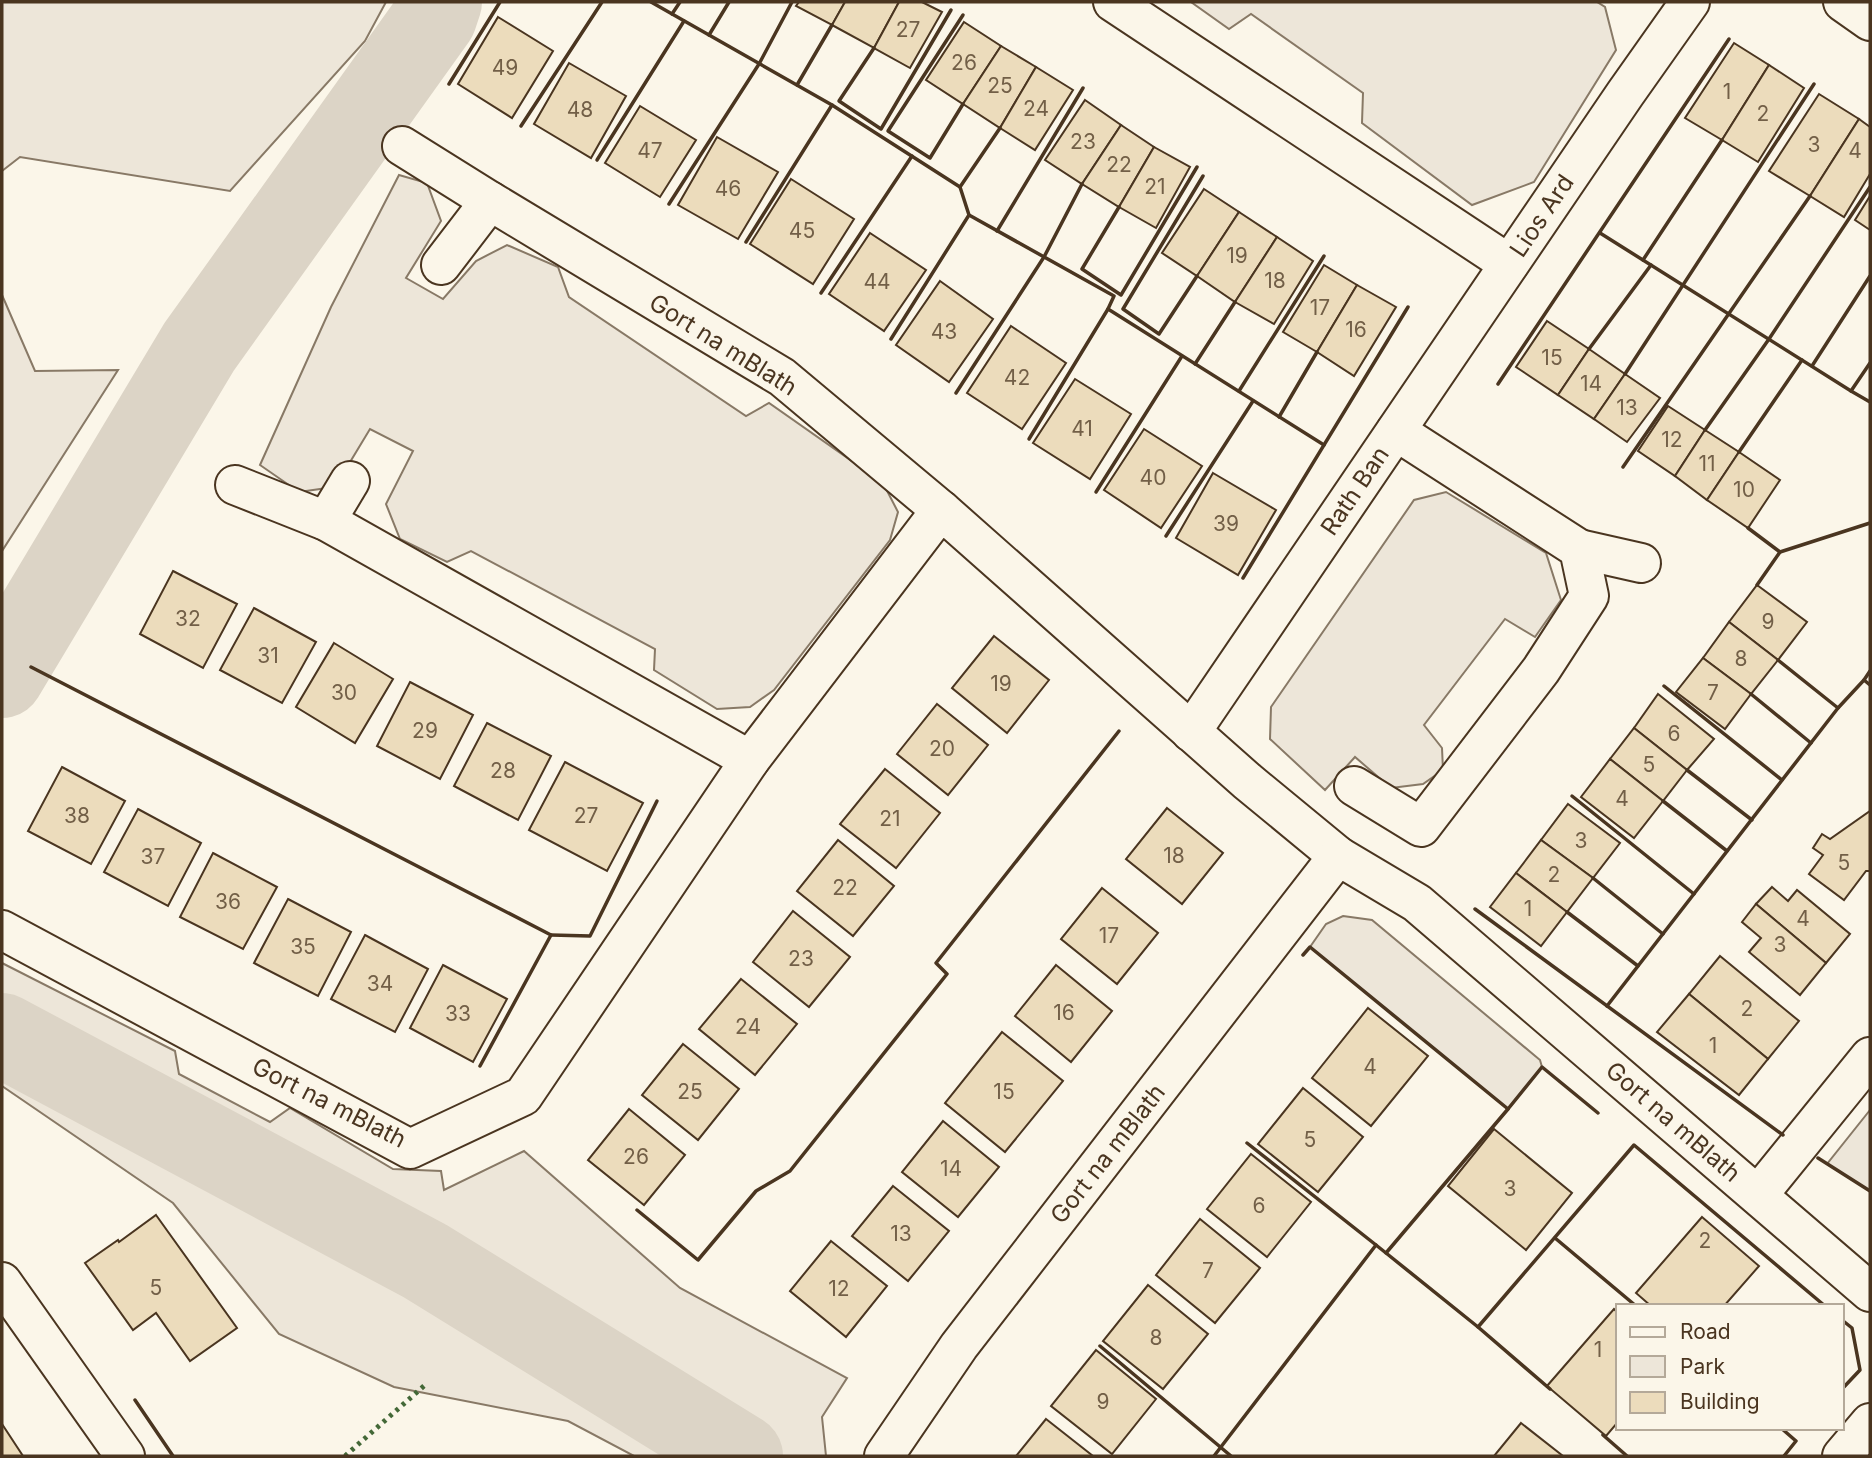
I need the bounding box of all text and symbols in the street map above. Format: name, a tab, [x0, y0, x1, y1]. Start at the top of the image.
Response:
house number: 27	[896, 17, 920, 42]
house number: 26	[951, 50, 977, 75]
house number: 49	[492, 55, 518, 80]
house number: 25	[987, 73, 1013, 98]
house number: 1	[1723, 79, 1731, 104]
house number: 24	[1023, 96, 1049, 121]
house number: 48	[567, 97, 593, 122]
house number: 2	[1757, 101, 1769, 126]
house number: 23	[1070, 129, 1096, 154]
house number: 3	[1808, 132, 1820, 157]
house number: 47	[637, 138, 663, 163]
house number: 4	[1848, 138, 1862, 163]
house number: 22	[1106, 152, 1132, 177]
street label: Lios Ard	[1504, 169, 1580, 262]
house number: 21	[1144, 174, 1166, 199]
house number: 46	[715, 176, 741, 201]
house number: 45	[789, 218, 815, 243]
house number: 19	[1226, 243, 1248, 268]
house number: 18	[1264, 268, 1286, 293]
house number: 44	[863, 269, 891, 294]
street label: Gort na mBlath	[644, 288, 803, 402]
house number: 17	[1310, 295, 1330, 320]
house number: 16	[1345, 317, 1367, 342]
house number: 43	[931, 319, 957, 344]
house number: 15	[1541, 345, 1563, 370]
house number: 42	[1004, 365, 1030, 390]
house number: 14	[1580, 371, 1602, 396]
house number: 13	[1616, 395, 1638, 420]
house number: 41	[1071, 416, 1093, 441]
house number: 12	[1661, 427, 1683, 452]
street label: Rath Ban	[1314, 441, 1395, 541]
house number: 11	[1698, 451, 1716, 476]
house number: 40	[1140, 465, 1166, 490]
house number: 10	[1733, 477, 1755, 502]
house number: 39	[1213, 511, 1239, 536]
house number: 32	[175, 606, 201, 631]
house number: 9	[1761, 609, 1775, 634]
house number: 31	[257, 643, 279, 668]
house number: 8	[1735, 646, 1748, 671]
house number: 19	[990, 671, 1012, 696]
house number: 30	[331, 680, 357, 705]
house number: 7	[1707, 680, 1719, 705]
house number: 29	[412, 718, 438, 743]
house number: 6	[1667, 721, 1681, 746]
house number: 20	[929, 736, 955, 761]
house number: 5	[1643, 752, 1655, 777]
house number: 28	[490, 758, 516, 783]
house number: 4	[1615, 786, 1629, 811]
house number: 38	[64, 803, 90, 828]
house number: 27	[574, 803, 598, 828]
house number: 21	[879, 806, 901, 831]
house number: 3	[1575, 828, 1587, 853]
house number: 18	[1163, 843, 1185, 868]
house number: 37	[141, 844, 165, 869]
house number: 5	[1838, 850, 1850, 875]
house number: 2	[1548, 862, 1560, 887]
house number: 22	[832, 875, 858, 900]
house number: 36	[215, 889, 241, 914]
house number: 1	[1524, 896, 1532, 921]
house number: 4	[1796, 906, 1810, 931]
house number: 17	[1099, 923, 1119, 948]
house number: 3	[1774, 932, 1786, 957]
house number: 35	[290, 934, 316, 959]
house number: 23	[788, 946, 814, 971]
house number: 34	[367, 971, 393, 996]
house number: 2	[1741, 996, 1753, 1021]
house number: 16	[1053, 1000, 1075, 1025]
house number: 33	[445, 1001, 471, 1026]
house number: 24	[735, 1014, 761, 1039]
house number: 1	[1709, 1033, 1717, 1058]
street label: Gort na mBlath	[247, 1051, 411, 1154]
house number: 4	[1363, 1054, 1377, 1079]
street label: Gort na mBlath	[1600, 1055, 1747, 1188]
street label: Gort na mBlath	[1044, 1078, 1171, 1229]
house number: 25	[677, 1079, 703, 1104]
house number: 15	[993, 1079, 1015, 1104]
house number: 5	[1304, 1127, 1316, 1152]
house number: 26	[623, 1144, 649, 1169]
house number: 14	[940, 1156, 962, 1181]
house number: 3	[1504, 1176, 1516, 1201]
house number: 6	[1252, 1193, 1266, 1218]
house number: 13	[890, 1221, 912, 1246]
house number: 2	[1699, 1228, 1711, 1253]
house number: 7	[1202, 1258, 1214, 1283]
house number: 5	[150, 1275, 162, 1300]
house number: 12	[828, 1276, 850, 1301]
legend	[1616, 1304, 1844, 1430]
text: Road	[1680, 1319, 1731, 1344]
house number: 8	[1150, 1325, 1163, 1350]
house number: 1	[1594, 1337, 1602, 1362]
text: Park	[1680, 1354, 1725, 1379]
house number: 9	[1096, 1389, 1110, 1414]
text: Building	[1680, 1389, 1760, 1414]

